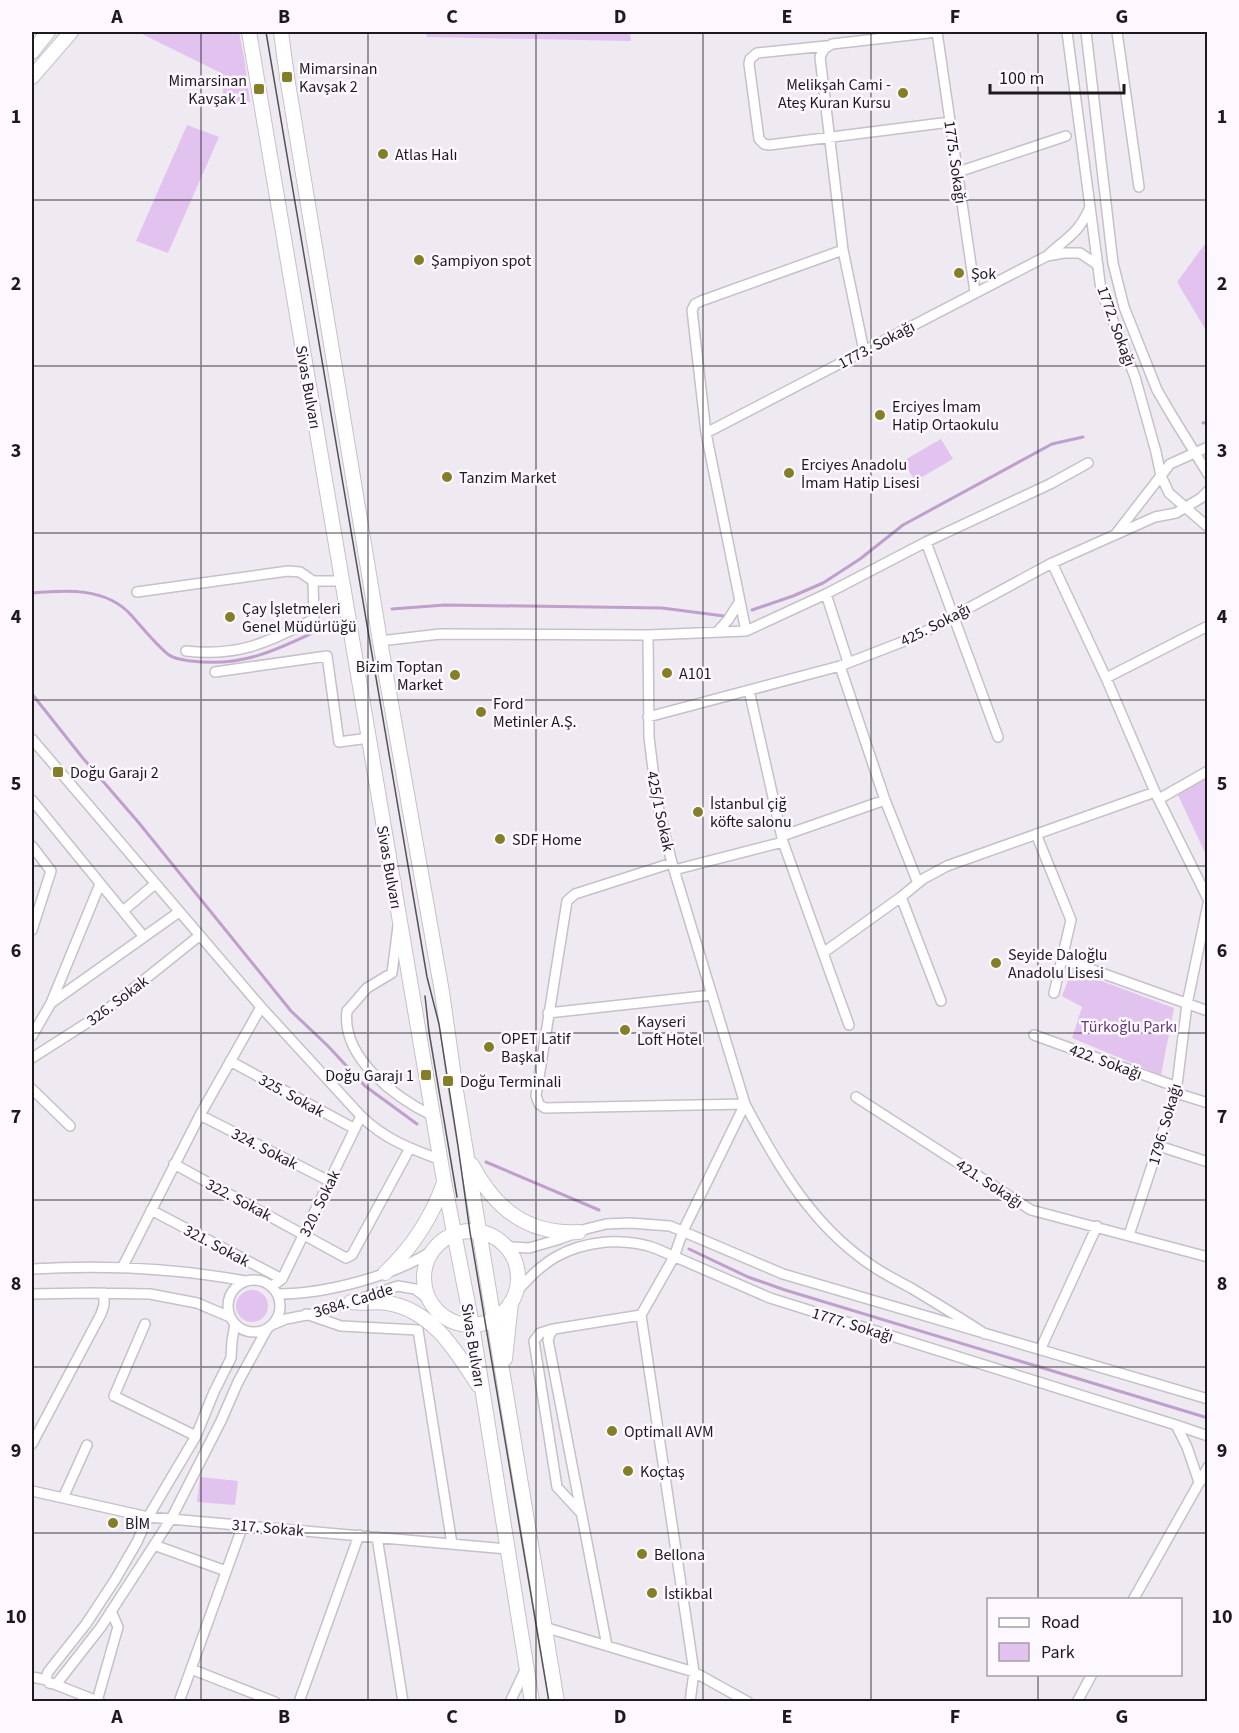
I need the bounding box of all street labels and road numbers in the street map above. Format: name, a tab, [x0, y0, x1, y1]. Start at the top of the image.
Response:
street label: 1775. Sokağı	[938, 119, 972, 205]
street label: 1772. Sokağı	[1091, 283, 1141, 370]
street label: 1773. Sokağı	[834, 315, 919, 374]
street label: Sivas Bulvarı	[290, 344, 326, 431]
street label: 425. Sokağı	[897, 598, 974, 652]
street label: 425/1 Sokak	[641, 769, 679, 853]
street label: Sivas Bulvarı	[371, 824, 407, 911]
street label: 326. Sokak	[82, 970, 153, 1031]
street label: 422. Sokağı	[1066, 1039, 1145, 1085]
street label: 325. Sokak	[255, 1069, 328, 1123]
street label: 1796. Sokağı	[1143, 1081, 1187, 1168]
street label: 324. Sokak	[227, 1123, 302, 1175]
street label: 421. Sokağı	[952, 1154, 1027, 1214]
street label: 320. Sokak	[294, 1166, 346, 1241]
street label: 322. Sokak	[202, 1173, 276, 1227]
street label: 321. Sokak	[180, 1219, 254, 1273]
street label: 3684. Cadde	[311, 1278, 396, 1323]
street label: Sivas Bulvarı	[456, 1302, 490, 1389]
street label: 1777. Sokağı	[809, 1302, 896, 1348]
street label: 317. Sokak	[231, 1514, 305, 1542]

